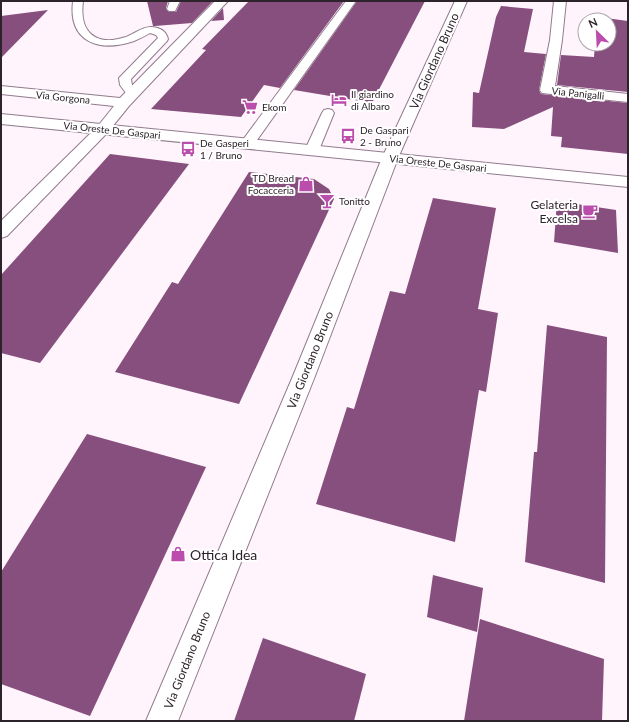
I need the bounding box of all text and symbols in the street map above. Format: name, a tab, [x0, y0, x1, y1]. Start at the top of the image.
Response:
street label: Via Giordano Bruno	[406, 10, 462, 112]
north arrow	[577, 12, 617, 52]
text: N	[586, 15, 599, 30]
street label: Via Panigalli	[551, 84, 605, 102]
street label: Via Gorgona	[35, 88, 91, 106]
place label: Il giardino di Albaro	[351, 88, 394, 112]
hotel icon: Il giardino di Albaro	[330, 91, 348, 109]
supermarket icon: Ekom	[241, 98, 259, 116]
place label: Ekom	[262, 101, 286, 113]
street label: Via Oreste De Gaspari	[63, 119, 161, 141]
place label: De Gaspari 2 - Bruno	[360, 124, 409, 148]
bus stop icon: De Gaspari 2 - Bruno	[339, 127, 357, 145]
place label: De Gasperi 1 / Bruno	[200, 137, 249, 161]
bus stop icon: De Gasperi 1 / Bruno	[179, 140, 197, 158]
street label: Via Oreste De Gaspari	[389, 152, 487, 174]
place label: TD Bread Focacceria	[248, 172, 294, 196]
shop icon: TD Bread Focacceria	[297, 175, 315, 193]
bar icon: Tonitto	[318, 192, 336, 210]
place label: Tonitto	[339, 195, 370, 207]
place label: Gelateria Excelsa	[530, 197, 578, 226]
cafe icon: Gelateria Excelsa	[581, 202, 599, 220]
street label: Via Giordano Bruno	[284, 309, 337, 411]
shop icon: Ottica Idea	[169, 545, 187, 563]
place label: Ottica Idea	[190, 546, 257, 563]
street label: Via Giordano Bruno	[161, 609, 214, 711]

